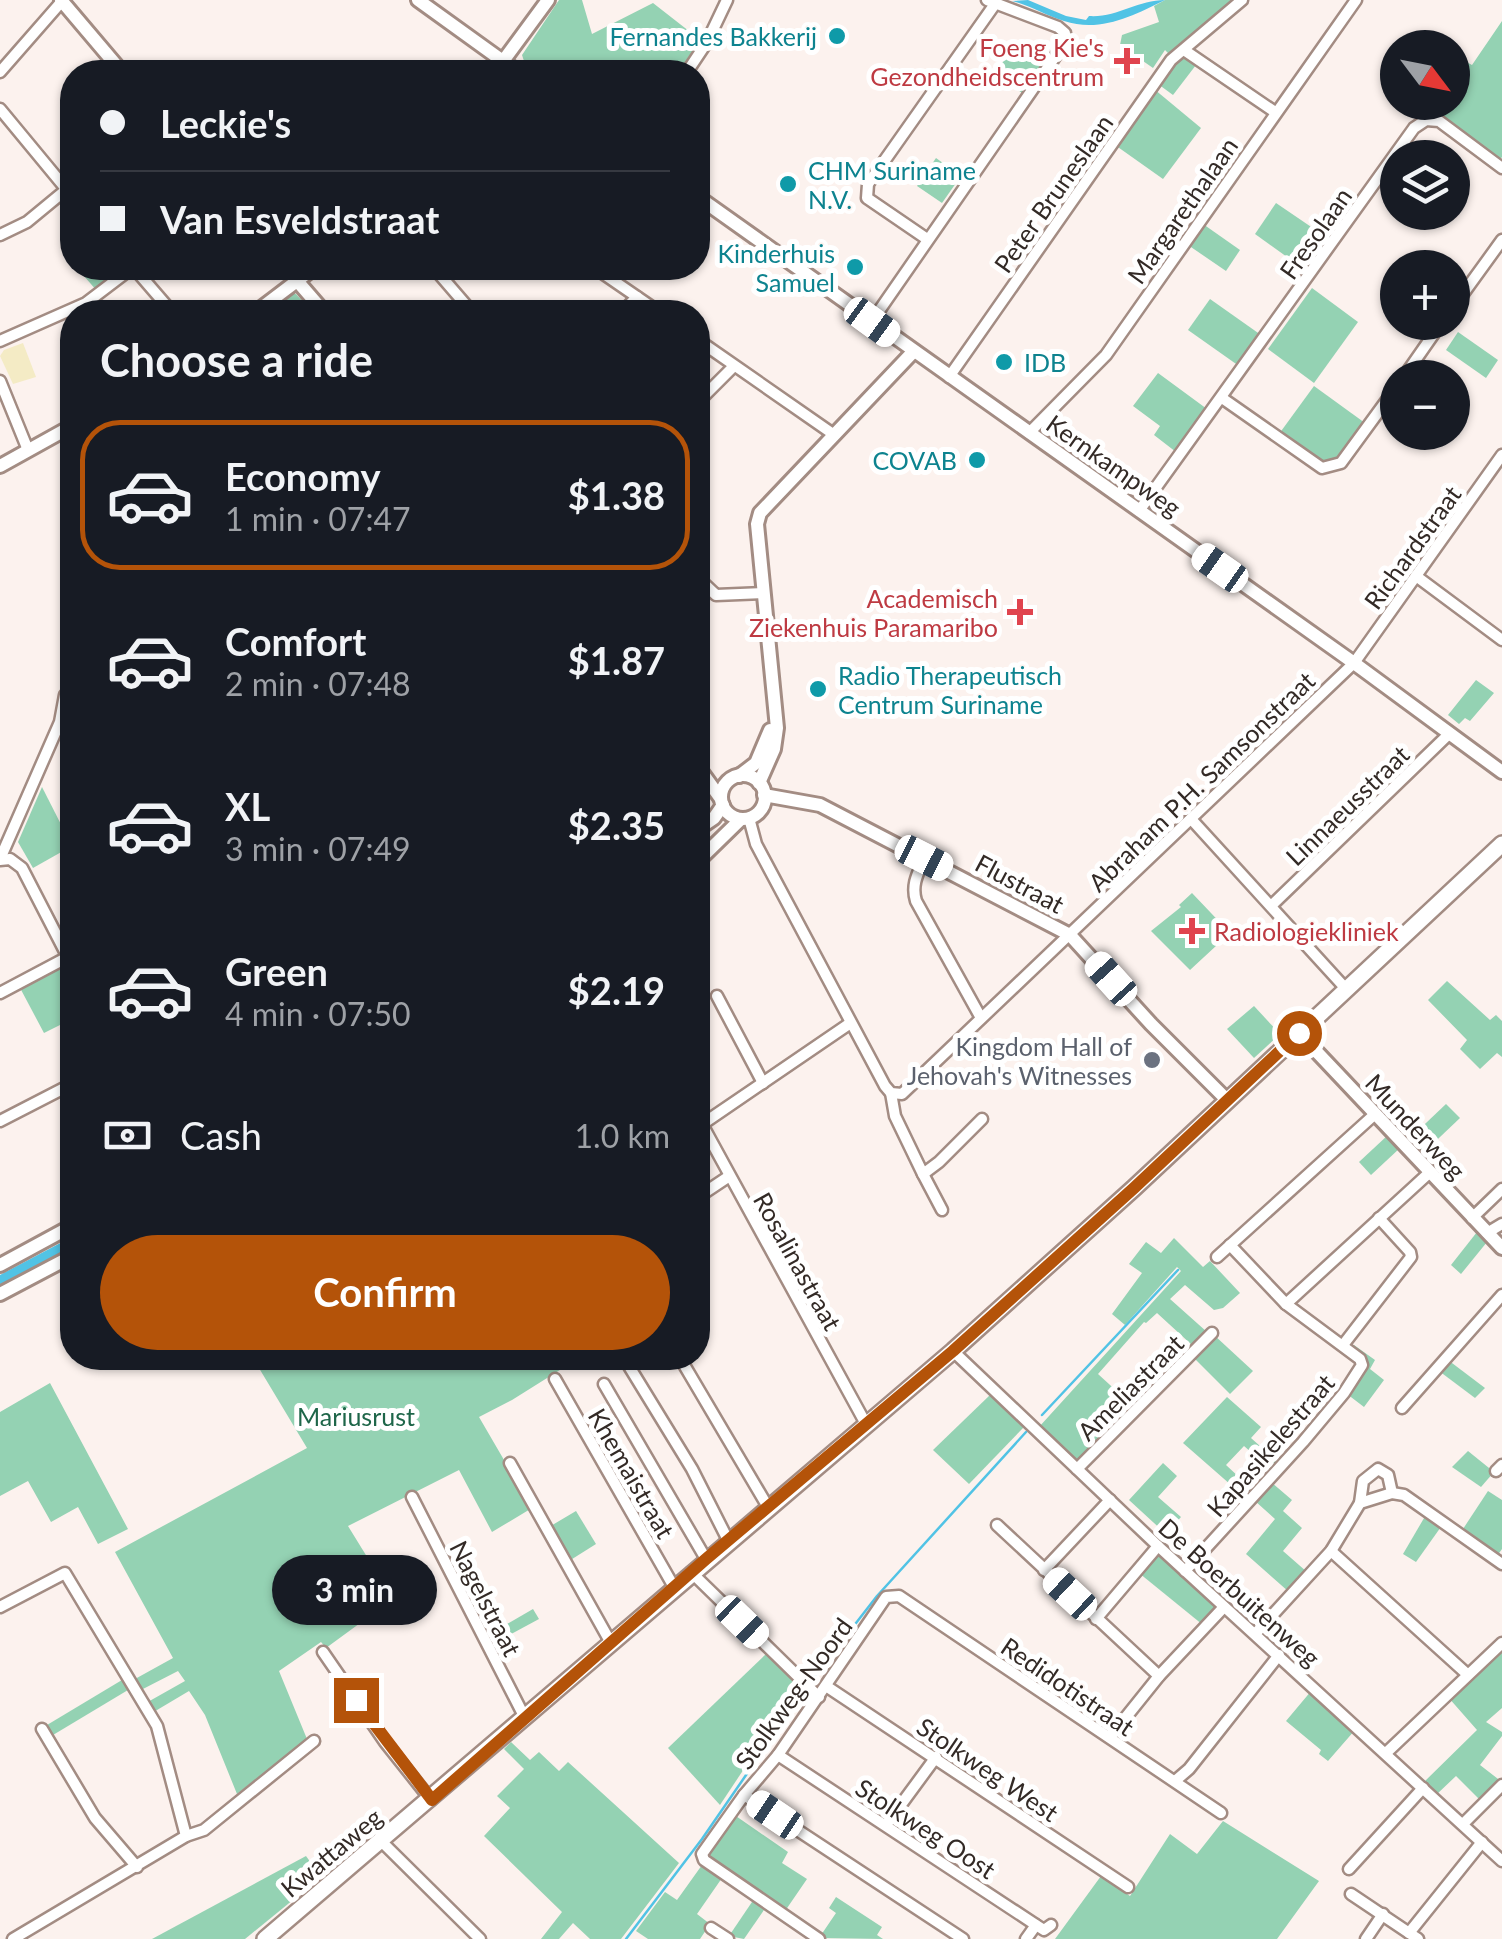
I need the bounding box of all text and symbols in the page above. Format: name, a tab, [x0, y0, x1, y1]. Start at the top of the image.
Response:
place label: Fernandes Bakkerij	[610, 21, 817, 51]
marker: Fernandes Bakkerij	[826, 25, 848, 47]
north arrow	[1380, 30, 1470, 120]
map controls	[1380, 30, 1470, 450]
place label: Foeng Kie's Gezondheidscentrum	[870, 32, 1104, 91]
marker: Foeng Kie's Gezondheidscentrum	[1114, 48, 1140, 74]
text: Leckie's	[160, 100, 291, 146]
street label: Peter Bruneslaan	[987, 108, 1119, 278]
street label: Margarethalaan	[1121, 131, 1243, 289]
button: layers	[1380, 140, 1470, 230]
place label: CHM Suriname N.V.	[808, 155, 976, 214]
marker: CHM Suriname N.V.	[777, 173, 799, 195]
street label: Fresolaan	[1273, 182, 1357, 284]
text: Van Esveldstraat	[160, 196, 439, 242]
place label: Kinderhuis Samuel	[717, 238, 835, 297]
button: +	[1380, 250, 1470, 340]
marker: Kinderhuis Samuel	[844, 256, 866, 278]
car	[839, 292, 905, 352]
text: Choose a ride	[100, 333, 373, 387]
place label: IDB	[1024, 347, 1066, 377]
marker: IDB	[993, 351, 1015, 373]
button: −	[1380, 360, 1470, 450]
street label: Kernkampweg	[1041, 408, 1187, 522]
place label: COVAB	[872, 445, 957, 475]
marker: COVAB	[966, 449, 988, 471]
icon: car	[105, 450, 195, 540]
text: Economy	[225, 453, 380, 499]
text: $1.38	[568, 472, 665, 518]
street label: Richardstraat	[1357, 480, 1467, 614]
text: 1 min · 07:47	[225, 499, 411, 538]
car	[1187, 539, 1253, 597]
place label: Academisch Ziekenhuis Paramaribo	[749, 583, 998, 642]
marker: Academisch Ziekenhuis Paramaribo	[1007, 599, 1033, 625]
icon: car	[105, 615, 195, 705]
text: Comfort	[225, 618, 366, 664]
text: $1.87	[568, 637, 665, 683]
place label: Radio Therapeutisch Centrum Suriname	[838, 660, 1062, 719]
text: 2 min · 07:48	[225, 664, 411, 703]
street label: Abraham P.H. Samsonstraat	[1082, 665, 1320, 897]
marker: Radio Therapeutisch Centrum Suriname	[807, 678, 829, 700]
street label: Linnaeusstraat	[1279, 739, 1415, 871]
icon: car	[105, 780, 195, 870]
text: XL	[225, 783, 270, 829]
text: $2.35	[568, 802, 665, 848]
text: 3 min · 07:49	[225, 829, 411, 868]
car	[890, 831, 958, 885]
street label: Flustraat	[971, 847, 1069, 919]
place label: Radiologiekliniek	[1214, 916, 1399, 946]
marker: Radiologiekliniek	[1179, 918, 1205, 944]
icon: car	[105, 945, 195, 1035]
car	[1080, 947, 1142, 1011]
text: Green	[225, 948, 328, 994]
text: $2.19	[568, 967, 665, 1013]
text: 4 min · 07:50	[225, 994, 411, 1033]
route start	[1277, 1011, 1322, 1056]
place label: Kingdom Hall of Jehovah's Witnesses	[907, 1031, 1132, 1090]
marker: Kingdom Hall of Jehovah's Witnesses	[1141, 1049, 1163, 1071]
street label: Munderweg	[1360, 1067, 1472, 1185]
icon: cash	[100, 1108, 155, 1163]
text: Cash	[180, 1112, 262, 1158]
text: 1.0 km	[575, 1116, 670, 1155]
street label: Rosalinastraat	[748, 1187, 848, 1335]
button: Confirm	[100, 1235, 670, 1350]
street label: Ameliastraat	[1071, 1328, 1189, 1446]
street label: Kapasikelestraat	[1200, 1368, 1340, 1522]
park label: Mariusrust	[297, 1401, 415, 1431]
street label: Khemaistraat	[583, 1403, 681, 1543]
street label: De Boerbuitenweg	[1153, 1512, 1327, 1672]
street label: Nagelstraat	[444, 1535, 528, 1661]
callout: 3 min	[274, 1555, 438, 1625]
car	[1038, 1563, 1102, 1625]
text: 3 min	[315, 1570, 394, 1609]
car	[710, 1590, 774, 1654]
street label: Stolkweg-Noord	[728, 1612, 858, 1774]
street label: Redidotistraat	[996, 1631, 1140, 1741]
route end	[334, 1678, 379, 1723]
street label: Stolkweg West	[912, 1711, 1064, 1827]
street label: Stolkweg Oost	[851, 1772, 1002, 1884]
car	[742, 1786, 808, 1844]
street label: Kwattaweg	[274, 1801, 388, 1903]

